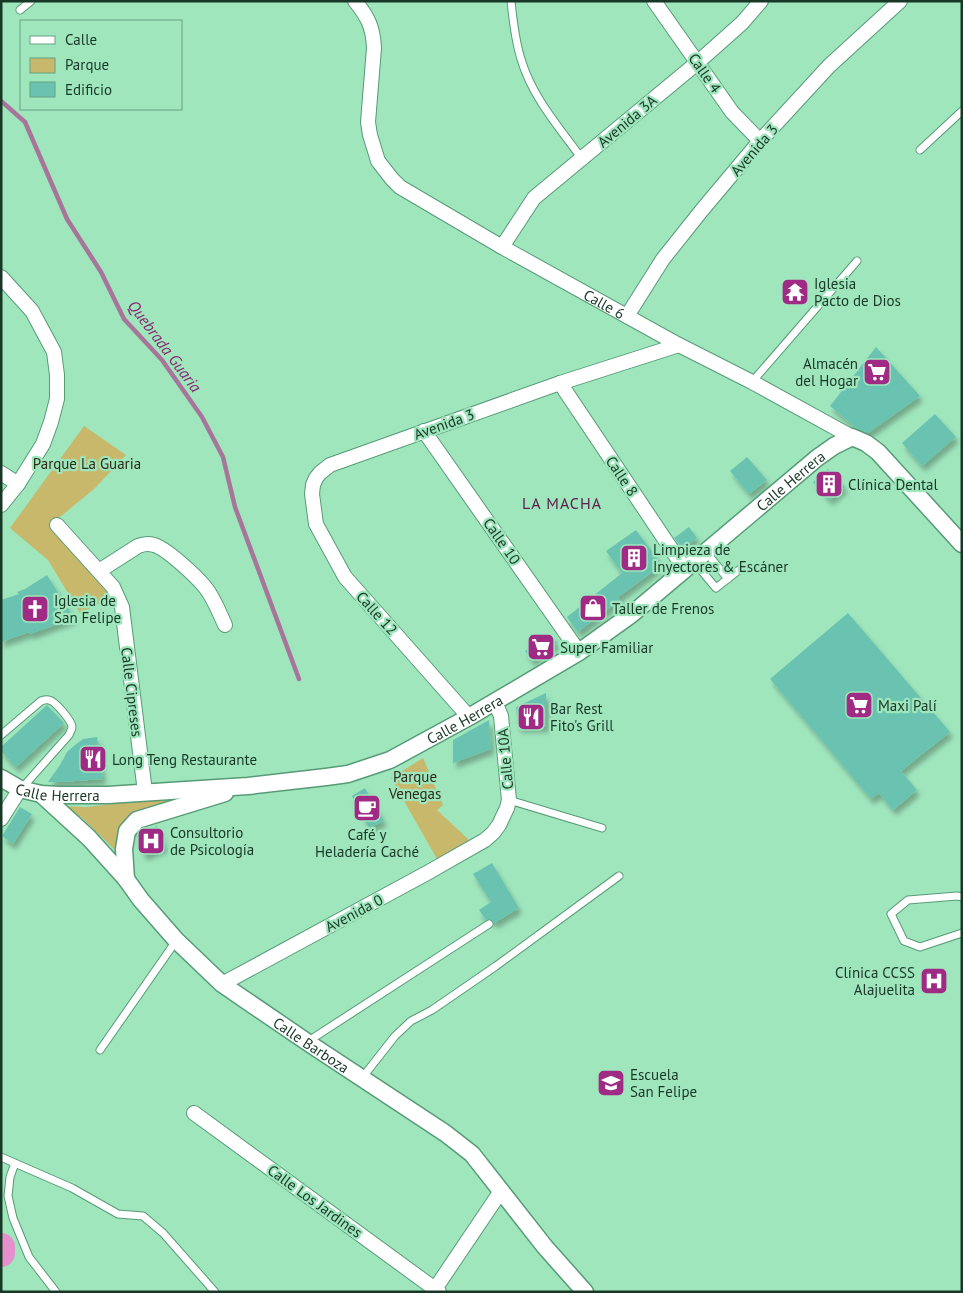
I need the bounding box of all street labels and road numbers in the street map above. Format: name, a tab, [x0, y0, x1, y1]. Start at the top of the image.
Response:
street label: Calle 4	[685, 49, 725, 97]
street label: Avenida 3A	[593, 91, 661, 151]
street label: Avenida 3	[726, 120, 782, 180]
street label: Calle 6	[580, 285, 628, 323]
street label: Avenida 3	[411, 404, 477, 444]
street label: Calle Herrera	[752, 446, 829, 515]
street label: Calle 8	[602, 452, 642, 500]
street label: Calle 10	[479, 514, 525, 568]
street label: Calle 12	[352, 587, 402, 639]
street label: Calle Cipreses	[117, 646, 147, 738]
street label: Calle Herrera	[423, 690, 506, 748]
street label: Calle 10A	[493, 727, 517, 790]
street label: Calle Herrera	[14, 779, 100, 805]
street label: Avenida 0	[322, 890, 386, 936]
street label: Calle Barboza	[270, 1012, 353, 1077]
street label: Calle Los Jardines	[264, 1160, 366, 1242]

